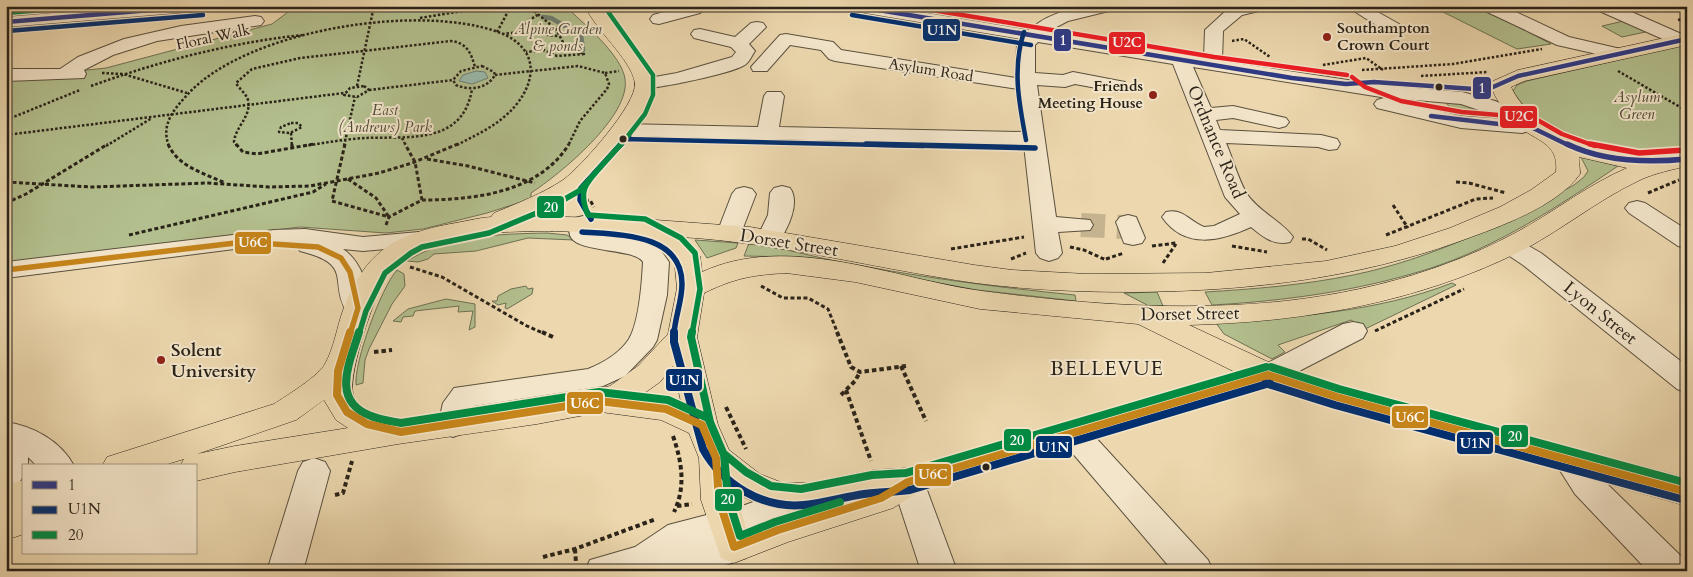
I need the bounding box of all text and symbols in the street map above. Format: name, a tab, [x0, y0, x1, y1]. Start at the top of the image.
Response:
line badge: U1N	[922, 18, 961, 42]
place label: Southampton Crown Court	[1337, 18, 1430, 55]
street label: Floral Walk	[174, 19, 252, 55]
park label: Alpine Garden & ponds	[513, 19, 603, 56]
text: U1N	[927, 21, 957, 40]
line badge: 1	[1053, 28, 1072, 52]
text: 1	[1059, 31, 1067, 50]
line badge: U2C	[1108, 31, 1146, 55]
marker: Southampton Crown Court	[1321, 31, 1333, 43]
text: U2C	[1112, 33, 1142, 52]
street label: Asylum Road	[887, 53, 975, 87]
place label: Friends Meeting House	[1038, 76, 1143, 113]
line badge: 1	[1472, 76, 1492, 100]
text: 1	[1478, 79, 1486, 98]
street label: Ordnance Road	[1181, 82, 1251, 203]
unlabelled marker	[1434, 82, 1444, 92]
park label: Asylum Green	[1613, 87, 1661, 124]
marker: Friends Meeting House	[1147, 89, 1159, 101]
park label: East (Andrews) Park	[338, 100, 432, 137]
line badge: U2C	[1499, 105, 1538, 129]
text: U2C	[1504, 107, 1534, 126]
unlabelled marker	[618, 134, 628, 144]
line badge: 20	[536, 195, 565, 219]
text: 20	[544, 198, 558, 217]
street label: Dorset Street	[738, 223, 840, 263]
line badge: U6C	[234, 231, 272, 255]
text: U6C	[238, 233, 268, 252]
street label: Lyon Street	[1558, 275, 1642, 351]
street label: Dorset Street	[1140, 301, 1240, 327]
place label: Solent University	[171, 338, 257, 384]
marker: Solent University	[155, 354, 167, 366]
district label: BELLEVUE	[1050, 355, 1164, 382]
line badge: U1N	[665, 368, 703, 392]
text: U1N	[669, 371, 699, 390]
line badge: U6C	[566, 391, 604, 415]
text: U6C	[570, 394, 600, 413]
line badge: U6C	[1391, 405, 1429, 429]
text: U6C	[1395, 408, 1425, 427]
line badge: 20	[1500, 424, 1529, 448]
text: 20	[1508, 427, 1522, 446]
line badge: 20	[1003, 428, 1032, 452]
text: 20	[1010, 431, 1024, 450]
line badge: U1N	[1456, 431, 1494, 455]
text: U1N	[1460, 434, 1490, 453]
line badge: U1N	[1035, 435, 1073, 459]
text: U1N	[1039, 438, 1069, 457]
unlabelled marker	[981, 462, 991, 472]
line badge: U6C	[914, 463, 952, 487]
legend	[22, 464, 198, 554]
text: U6C	[918, 465, 948, 484]
text: 1	[68, 475, 76, 495]
line badge: 20	[714, 488, 743, 512]
text: 20	[721, 490, 735, 509]
text: U1N	[68, 499, 101, 519]
text: 20	[68, 525, 84, 545]

